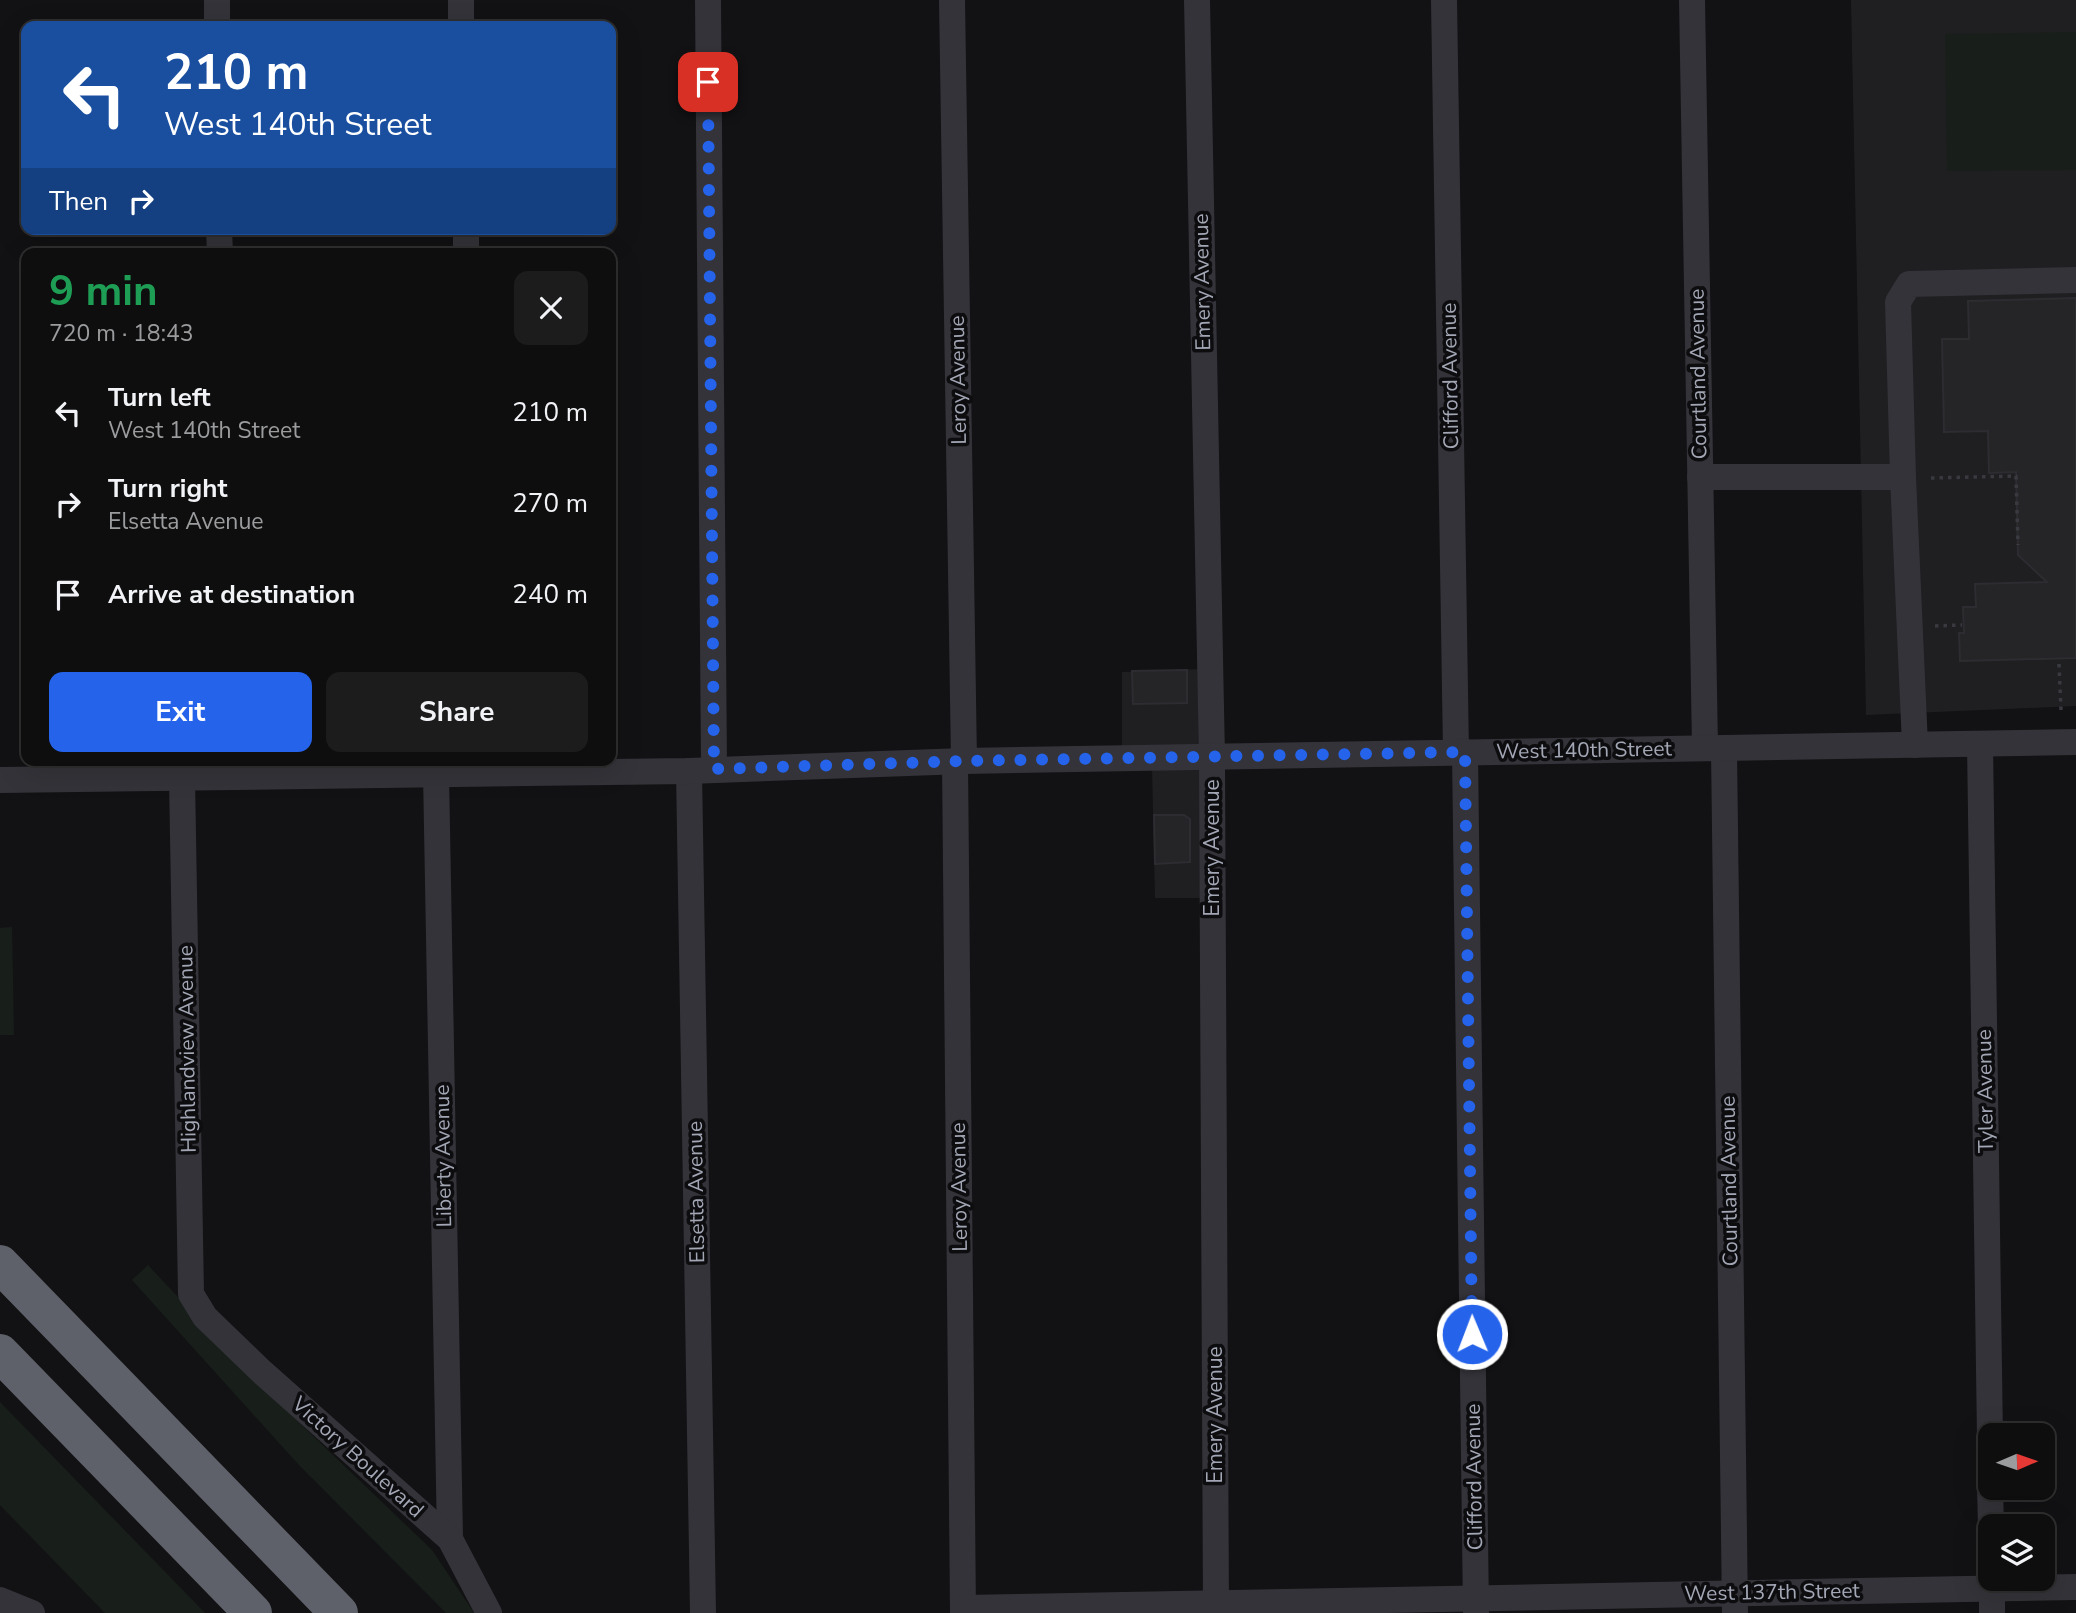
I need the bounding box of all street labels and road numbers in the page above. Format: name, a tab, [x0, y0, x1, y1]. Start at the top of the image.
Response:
street label: Emery Avenue	[1187, 213, 1217, 351]
street label: Courtland Avenue	[1683, 288, 1713, 460]
street label: Clifford Avenue	[1435, 302, 1465, 450]
street label: Leroy Avenue	[943, 315, 973, 445]
street label: West 140th Street	[1496, 734, 1673, 766]
street label: Emery Avenue	[1198, 779, 1226, 917]
street label: Highlandview Avenue	[171, 945, 203, 1153]
street label: Tyler Avenue	[1970, 1029, 2000, 1153]
street label: Liberty Avenue	[428, 1084, 458, 1228]
street label: Courtland Avenue	[1714, 1095, 1744, 1267]
street label: Elsetta Avenue	[681, 1121, 711, 1263]
street label: Leroy Avenue	[944, 1122, 974, 1252]
street label: Emery Avenue	[1201, 1346, 1229, 1484]
street label: Victory Boulevard	[285, 1390, 430, 1524]
street label: Clifford Avenue	[1459, 1403, 1489, 1551]
street label: West 137th Street	[1684, 1576, 1861, 1608]

